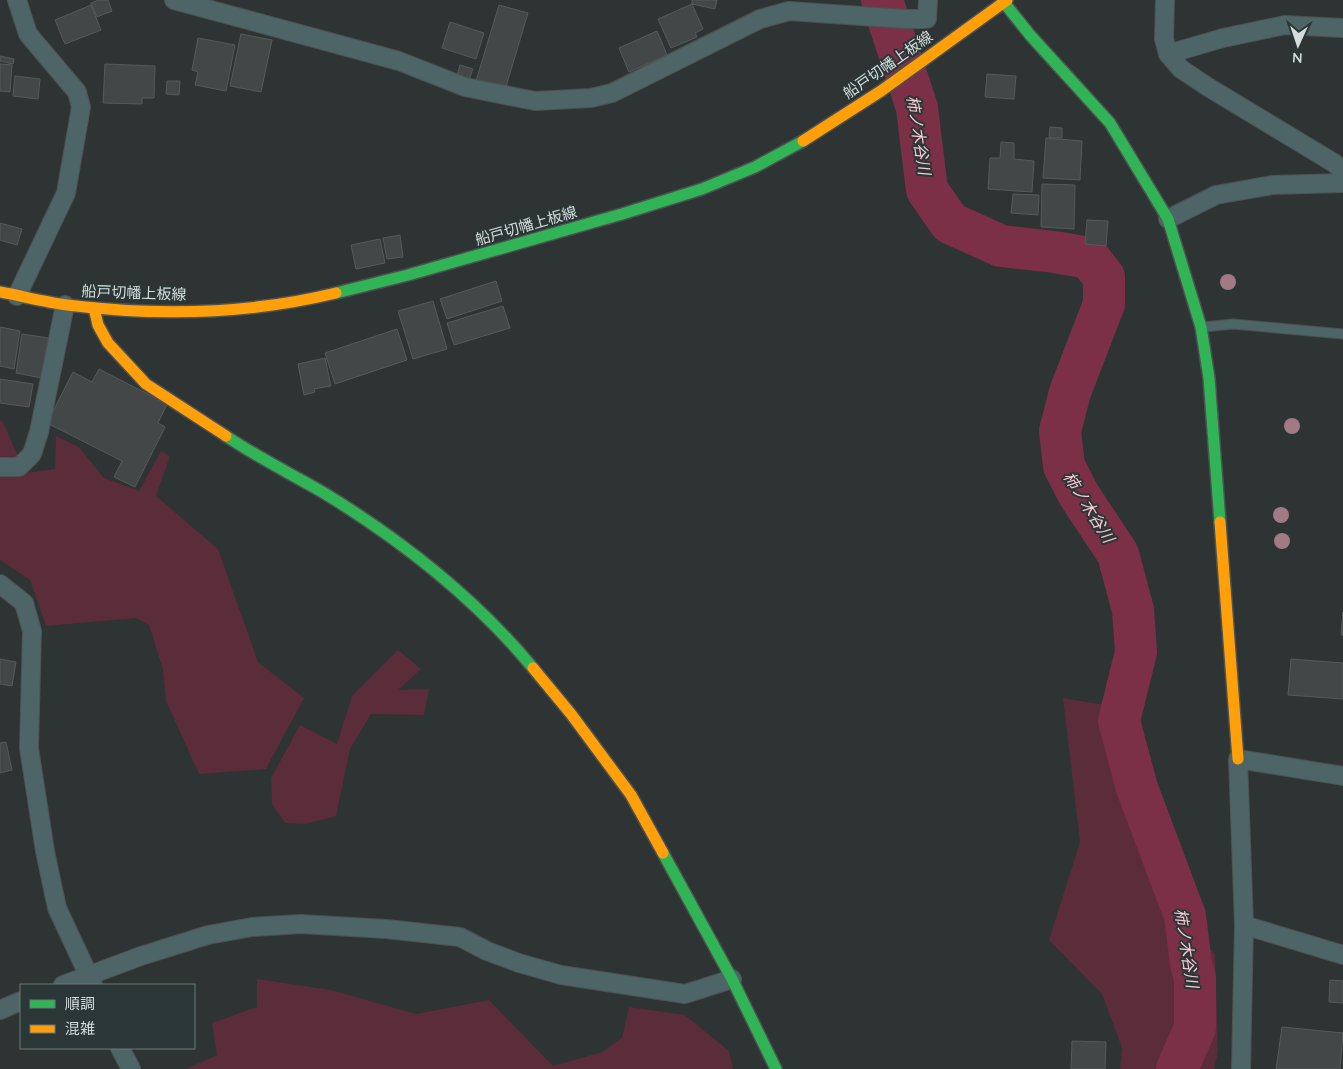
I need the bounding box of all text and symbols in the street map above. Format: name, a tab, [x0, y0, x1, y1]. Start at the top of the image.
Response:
north arrow	[1273, 20, 1323, 70]
street label: 船戸切幡上板線	[839, 27, 936, 102]
text: N	[1292, 49, 1303, 67]
water label: 柿ノ木谷川	[903, 94, 935, 178]
street label: 船戸切幡上板線	[473, 202, 579, 249]
street label: 船戸切幡上板線	[81, 281, 187, 304]
water label: 柿ノ木谷川	[1059, 468, 1120, 548]
water label: 柿ノ木谷川	[1171, 907, 1203, 991]
legend	[20, 984, 195, 1049]
text: 順調	[65, 994, 95, 1013]
text: 混雑	[65, 1019, 95, 1038]

